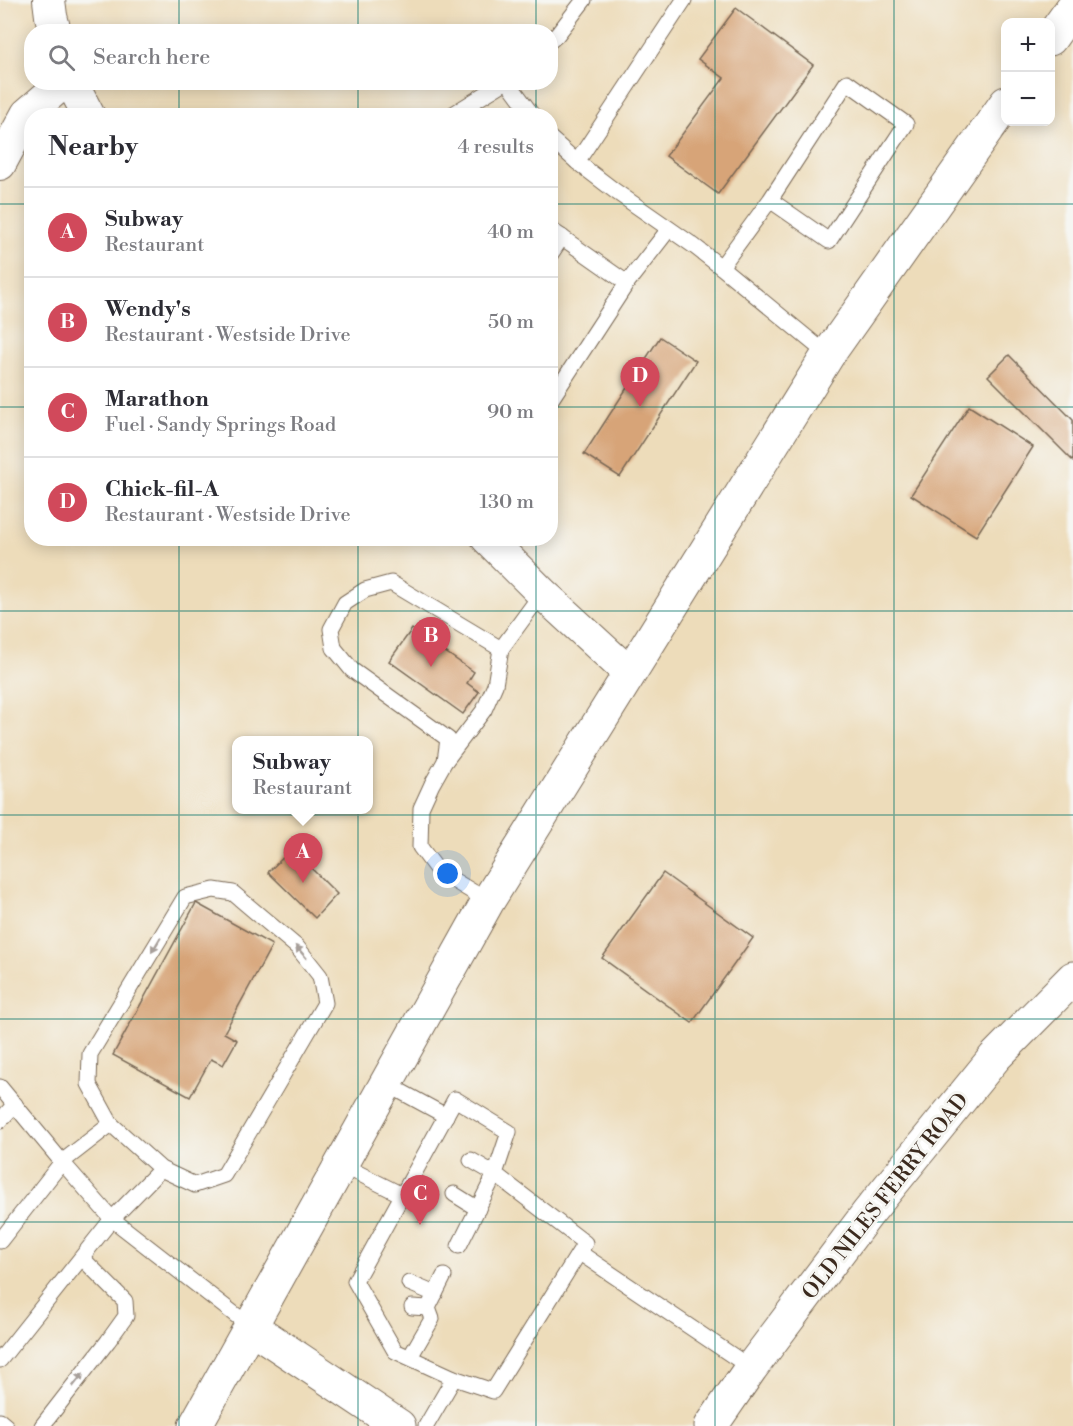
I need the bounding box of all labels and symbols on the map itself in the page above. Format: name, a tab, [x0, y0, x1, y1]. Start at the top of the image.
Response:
pin: D	[620, 358, 660, 407]
pin: B	[412, 618, 450, 667]
pin: A	[284, 834, 322, 883]
your location	[433, 859, 462, 888]
one-way arrow	[151, 937, 161, 954]
one-way arrow	[294, 945, 307, 960]
street label: OLD NILES FERRY ROAD	[797, 1088, 975, 1305]
pin: C	[400, 1176, 440, 1225]
one-way arrow	[72, 1372, 85, 1388]

